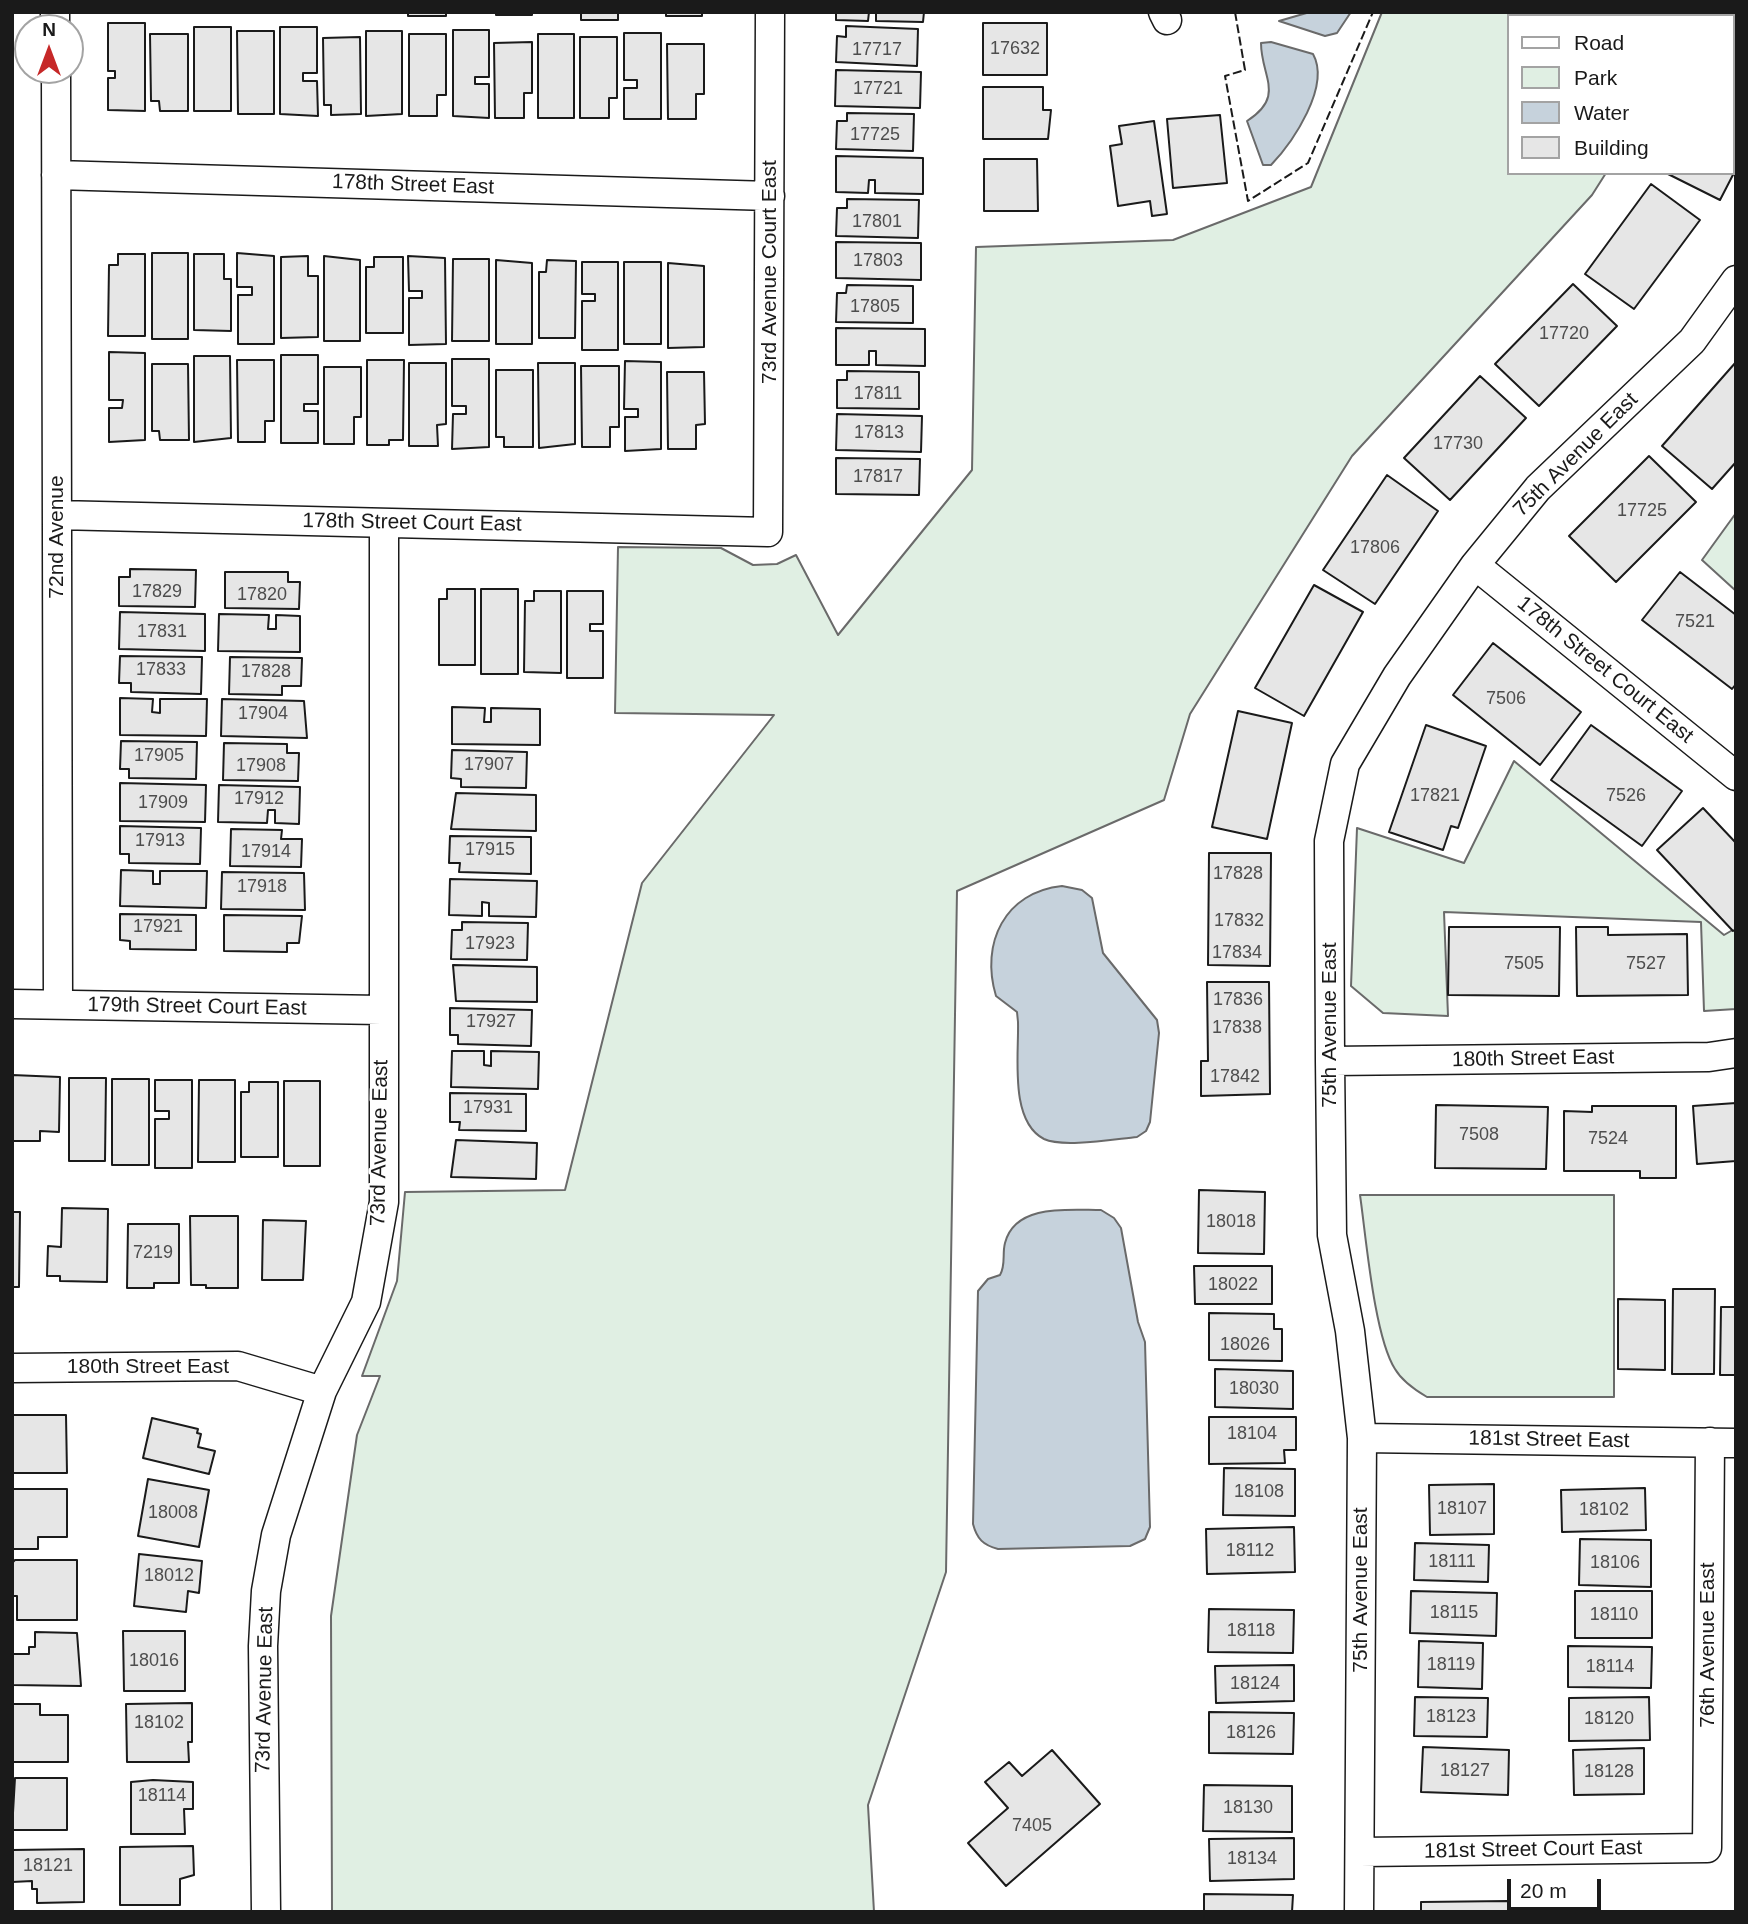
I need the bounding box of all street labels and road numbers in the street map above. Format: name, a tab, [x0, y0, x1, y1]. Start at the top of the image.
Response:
street label: 73rd Avenue Court East	[757, 160, 783, 384]
street label: 178th Street East	[331, 170, 495, 200]
street label: 75th Avenue East	[1509, 388, 1643, 522]
street label: 72nd Avenue	[44, 475, 70, 599]
street label: 178th Street Court East	[302, 508, 522, 538]
street label: 178th Street Court East	[1512, 591, 1698, 749]
street label: 75th Avenue East	[1317, 942, 1343, 1108]
street label: 179th Street Court East	[87, 992, 307, 1022]
street label: 180th Street East	[1452, 1045, 1614, 1073]
street label: 73rd Avenue East	[366, 1060, 394, 1226]
street label: 180th Street East	[67, 1354, 229, 1380]
street label: 181st Street East	[1468, 1426, 1630, 1454]
street label: 75th Avenue East	[1348, 1507, 1374, 1673]
street label: 76th Avenue East	[1695, 1562, 1721, 1728]
street label: 73rd Avenue East	[251, 1607, 279, 1773]
street label: 181st Street Court East	[1424, 1835, 1642, 1865]

